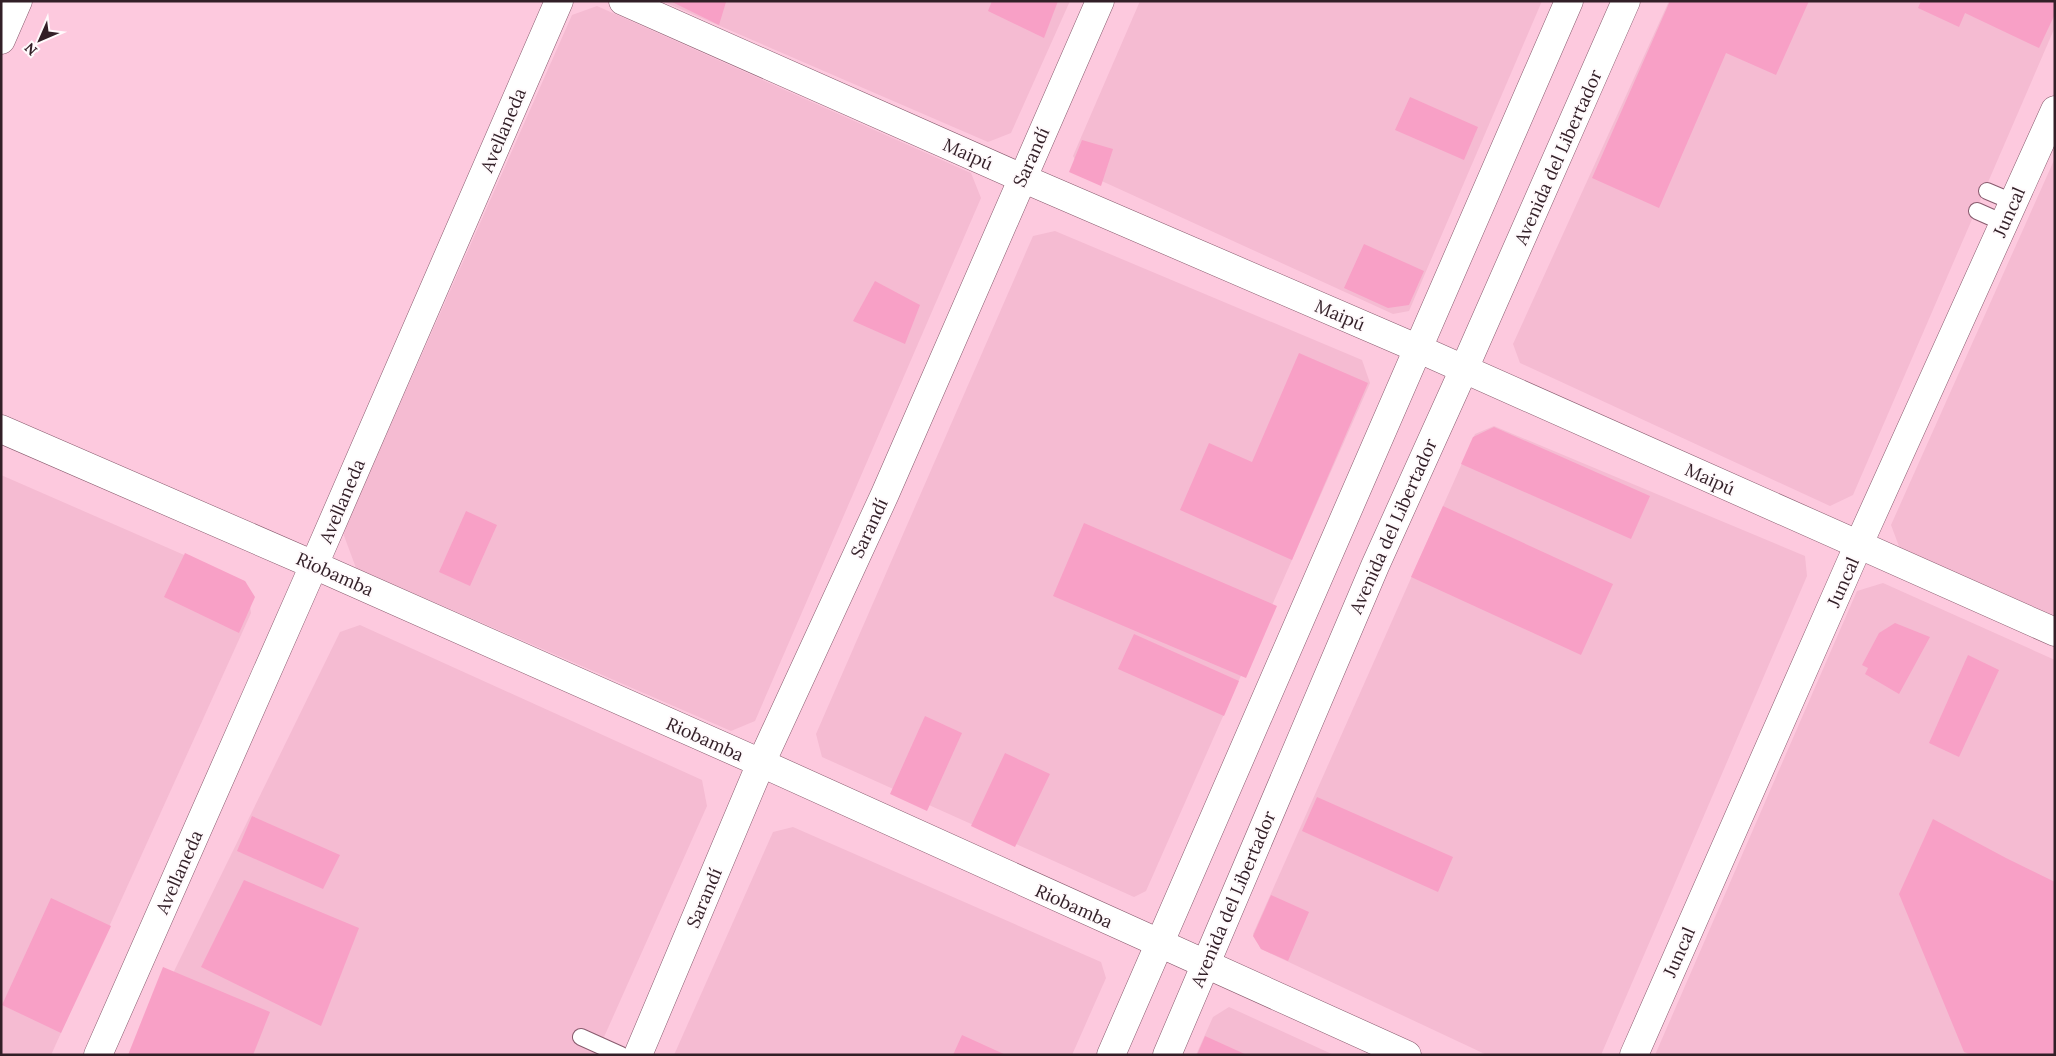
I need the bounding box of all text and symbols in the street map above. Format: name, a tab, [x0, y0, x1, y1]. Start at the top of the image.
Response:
north arrow	[15, 15, 65, 65]
text: N	[20, 39, 41, 59]
street label: Avenida del Libertador	[1509, 66, 1607, 249]
street label: Avellaneda	[475, 84, 531, 177]
street label: Sarandí	[1008, 123, 1054, 191]
street label: Maipú	[939, 133, 997, 175]
street label: Juncal	[1987, 183, 2030, 241]
street label: Maipú	[1311, 294, 1369, 336]
street label: Avenida del Libertador	[1344, 435, 1442, 618]
street label: Avellaneda	[314, 455, 370, 548]
street label: Maipú	[1681, 458, 1739, 500]
street label: Sarandí	[845, 494, 893, 562]
street label: Riobamba	[293, 547, 377, 601]
street label: Juncal	[1821, 553, 1864, 611]
street label: Riobamba	[663, 712, 747, 766]
street label: Avenida del Libertador	[1185, 807, 1281, 992]
street label: Avellaneda	[150, 826, 208, 918]
street label: Sarandí	[681, 864, 727, 932]
street label: Riobamba	[1032, 879, 1116, 933]
street label: Juncal	[1657, 923, 1700, 981]

